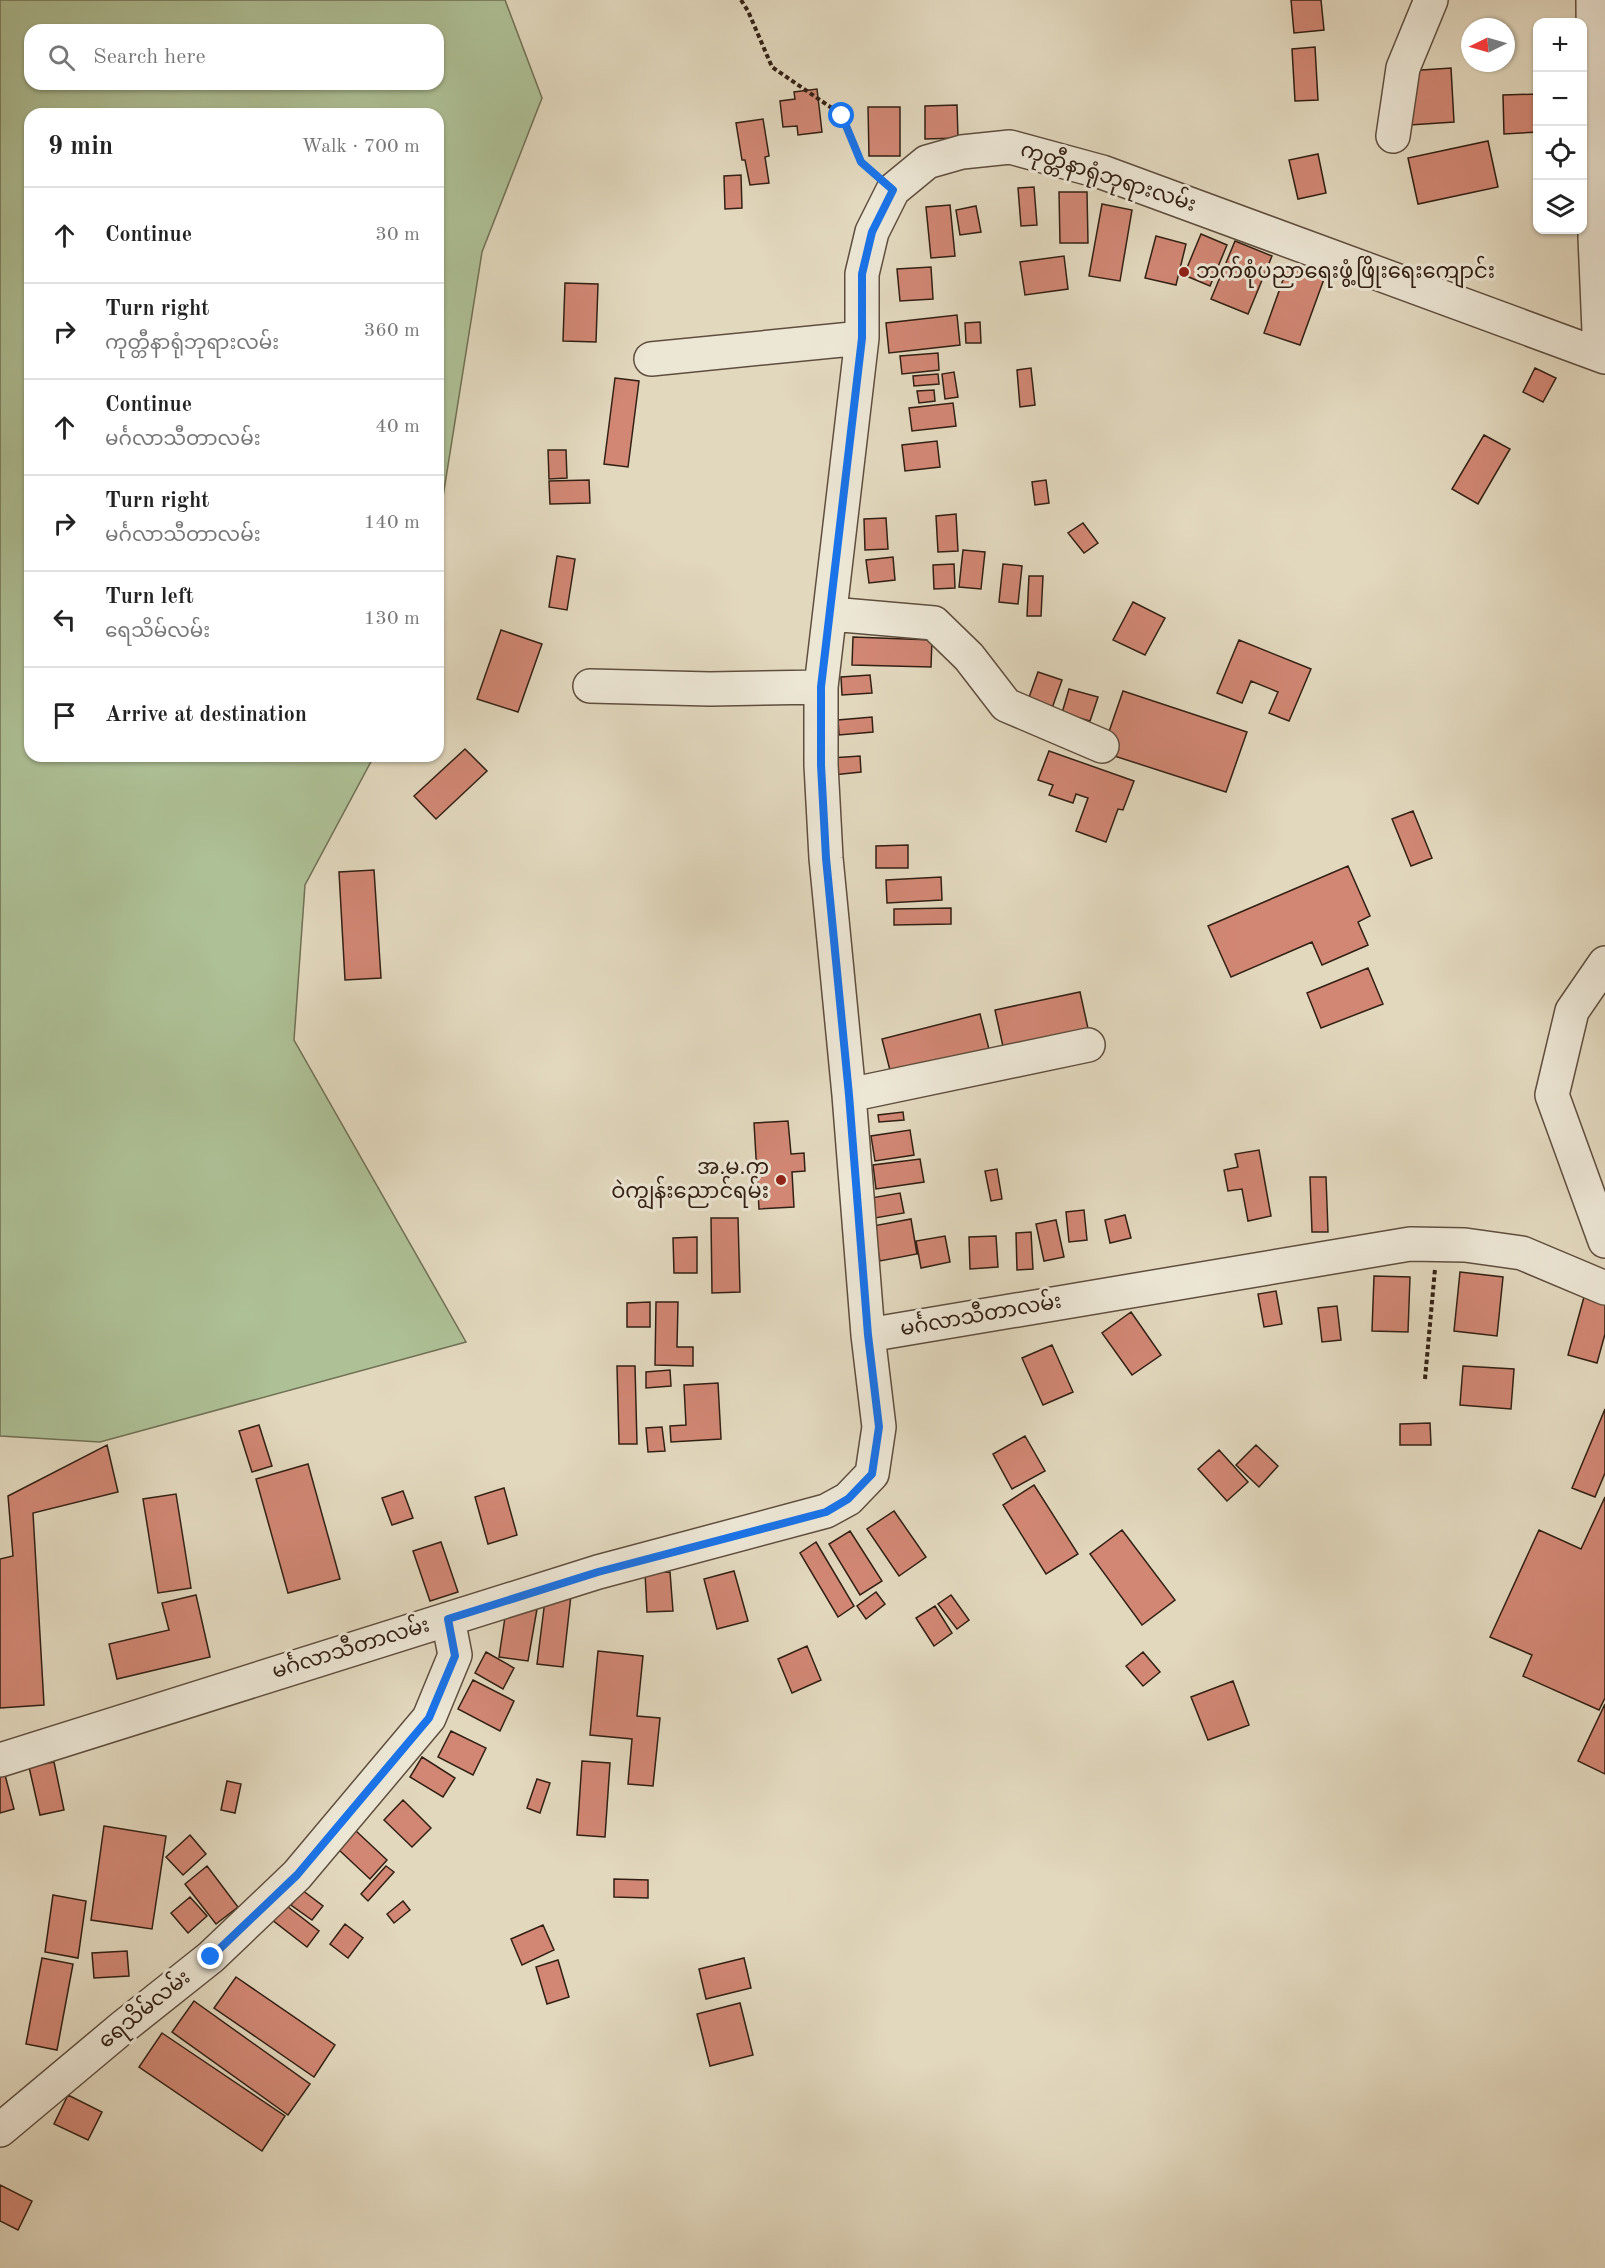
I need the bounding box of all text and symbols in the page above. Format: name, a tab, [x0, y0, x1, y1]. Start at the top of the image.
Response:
north arrow	[1461, 18, 1515, 72]
map controls	[1533, 18, 1587, 234]
button: +	[1533, 18, 1587, 72]
search box	[24, 24, 444, 90]
icon: search	[45, 41, 78, 74]
text: Search here	[93, 46, 206, 68]
button: −	[1533, 72, 1587, 126]
route start	[828, 102, 854, 128]
button: locate	[1533, 126, 1587, 180]
street label: ကုတ္တီနာရုံဘုရားလမ်း	[1016, 133, 1200, 221]
text: 9 min	[48, 134, 113, 160]
text: Walk · 700 m	[301, 137, 420, 157]
button: layers	[1533, 180, 1587, 234]
icon: ahead	[48, 219, 81, 252]
text: Continue	[105, 224, 192, 246]
text: 30 m	[375, 225, 420, 245]
place label: ဘက်စုံပညာရေးဖွံ့ဖြိုးရေးကျောင်း	[1196, 255, 1495, 289]
marker: ဘက်စုံပညာရေးဖွံ့ဖြိုးရေးကျောင်း	[1177, 265, 1191, 279]
text: Turn right	[105, 298, 209, 320]
icon: right	[48, 315, 81, 348]
text: 360 m	[364, 321, 420, 341]
text: ကုတ္တီနာရုံဘုရားလမ်း	[105, 334, 279, 354]
text: Continue	[105, 394, 192, 416]
icon: ahead	[48, 411, 81, 444]
text: 40 m	[375, 417, 420, 437]
text: မင်္ဂလာသီတာလမ်း	[105, 430, 261, 450]
text: Turn right	[105, 490, 209, 512]
icon: right	[48, 507, 81, 540]
text: 140 m	[364, 513, 420, 533]
text: မင်္ဂလာသီတာလမ်း	[105, 526, 261, 546]
text: Turn left	[105, 586, 194, 608]
icon: left	[48, 603, 81, 636]
text: 130 m	[364, 609, 420, 629]
text: ရေသိမ်လမ်း	[105, 622, 210, 642]
icon: arrive	[48, 699, 81, 732]
text: Arrive at destination	[105, 704, 307, 726]
place label: အ.မ.က ဝဲကျွန်းညောင်ရမ်း	[611, 1158, 769, 1210]
marker: အ.မ.က ဝဲကျွန်းညောင်ရမ်း	[774, 1173, 788, 1187]
street label: မင်္ဂလာသီတာလမ်း	[898, 1285, 1063, 1341]
street label: မင်္ဂလာသီတာလမ်း	[268, 1608, 432, 1683]
route end	[197, 1943, 223, 1969]
street label: ရေသိမ်လမ်း	[91, 1962, 198, 2057]

